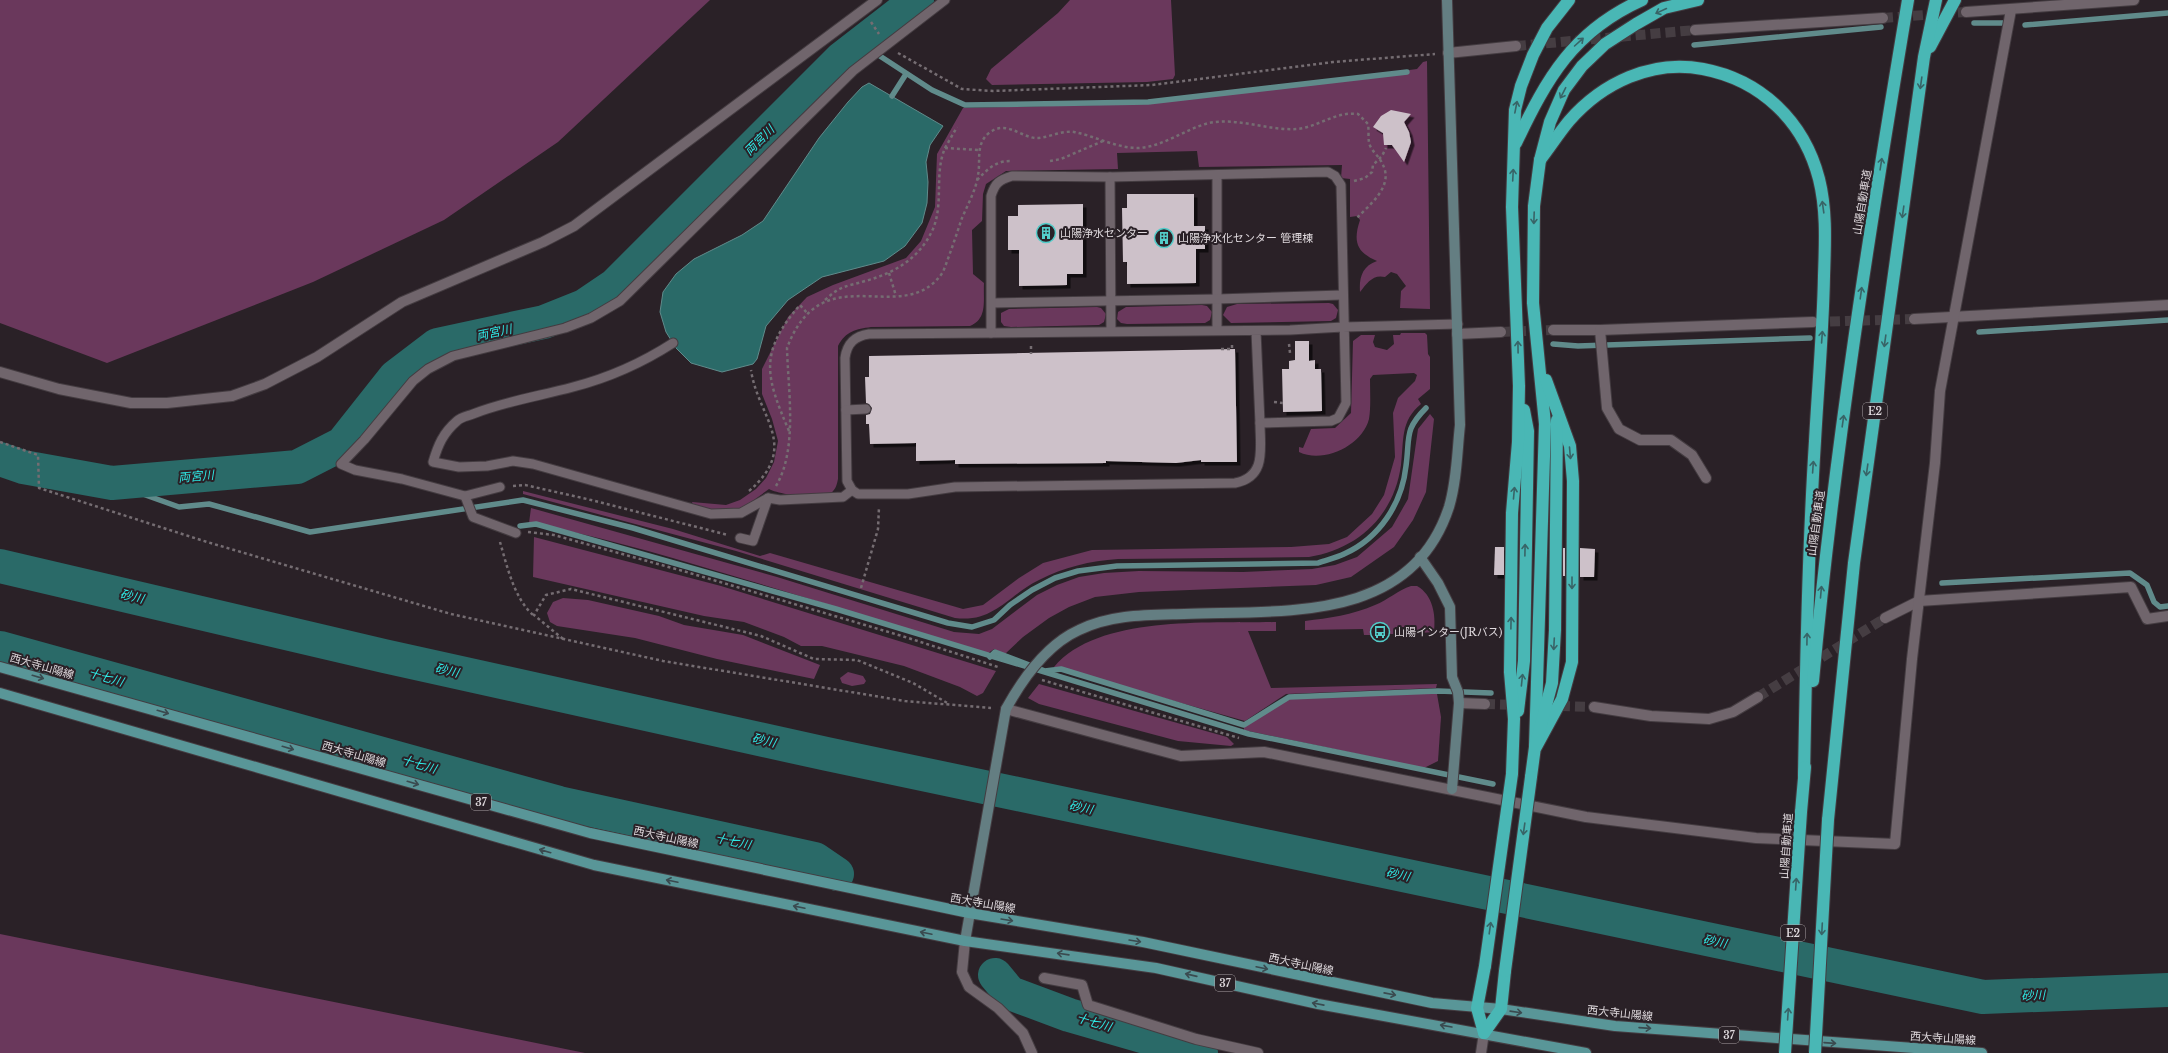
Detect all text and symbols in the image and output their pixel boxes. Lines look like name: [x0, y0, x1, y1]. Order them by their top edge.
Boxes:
one-way arrow: [1655, 7, 1667, 15]
one-way arrow: [1574, 38, 1584, 47]
one-way arrow: [1917, 76, 1925, 89]
one-way arrow: [1559, 87, 1566, 99]
one-way arrow: [1513, 100, 1521, 113]
water label: 両宮川: [741, 121, 778, 158]
one-way arrow: [1877, 158, 1885, 171]
street label: 山陽自動車道: [1850, 168, 1874, 236]
one-way arrow: [1510, 169, 1517, 182]
one-way arrow: [1819, 201, 1827, 214]
one-way arrow: [1899, 205, 1907, 218]
one-way arrow: [1530, 211, 1538, 224]
building icon: 山陽浄水センター: [1035, 222, 1057, 244]
place label: 山陽浄水センター: [1060, 226, 1148, 240]
building icon: 山陽浄水化センター 管理棟: [1153, 227, 1175, 249]
place label: 山陽浄水化センター 管理棟: [1178, 231, 1313, 245]
one-way arrow: [1857, 287, 1865, 300]
water label: 両宮川: [475, 321, 515, 343]
one-way arrow: [1818, 331, 1825, 344]
one-way arrow: [1881, 334, 1889, 347]
one-way arrow: [1514, 341, 1522, 354]
road number: E2: [1863, 403, 1887, 419]
one-way arrow: [1839, 415, 1847, 428]
one-way arrow: [1567, 446, 1574, 459]
one-way arrow: [1810, 461, 1817, 474]
one-way arrow: [1863, 463, 1871, 476]
water label: 両宮川: [177, 467, 217, 485]
one-way arrow: [1510, 487, 1517, 500]
street label: 山陽自動車道: [1804, 489, 1828, 557]
one-way arrow: [1521, 544, 1529, 557]
one-way arrow: [1568, 576, 1576, 589]
water label: 砂川: [119, 586, 147, 606]
one-way arrow: [1818, 586, 1825, 599]
one-way arrow: [1507, 617, 1514, 630]
bus stop icon: 山陽インター(JRバス): [1369, 621, 1391, 643]
place label: 山陽インター(JRバス): [1394, 625, 1503, 639]
one-way arrow: [1803, 633, 1811, 646]
one-way arrow: [1551, 637, 1558, 650]
street label: 西大寺山陽線: [8, 650, 76, 682]
water label: 砂川: [434, 660, 462, 680]
water label: 十七川: [87, 665, 127, 690]
one-way arrow: [31, 674, 44, 681]
one-way arrow: [1518, 674, 1525, 687]
one-way arrow: [156, 709, 169, 716]
water label: 砂川: [751, 730, 779, 750]
street label: 西大寺山陽線: [320, 738, 388, 770]
one-way arrow: [281, 744, 294, 752]
water label: 十七川: [400, 752, 440, 777]
one-way arrow: [406, 780, 419, 787]
road number: 37: [471, 794, 491, 810]
water label: 砂川: [1068, 797, 1096, 817]
street label: 山陽自動車道: [1777, 813, 1795, 879]
one-way arrow: [1520, 822, 1528, 835]
street label: 西大寺山陽線: [632, 823, 700, 851]
water label: 十七川: [714, 830, 754, 852]
one-way arrow: [539, 847, 552, 854]
water label: 砂川: [1385, 864, 1413, 884]
one-way arrow: [666, 876, 679, 884]
one-way arrow: [1793, 878, 1800, 891]
street label: 西大寺山陽線: [949, 890, 1017, 916]
one-way arrow: [793, 902, 806, 910]
one-way arrow: [1000, 916, 1013, 924]
one-way arrow: [1486, 922, 1494, 935]
one-way arrow: [1818, 922, 1825, 935]
road number: E2: [1781, 925, 1805, 941]
one-way arrow: [920, 929, 933, 937]
water label: 砂川: [1702, 931, 1730, 951]
one-way arrow: [1128, 937, 1141, 945]
street label: 西大寺山陽線: [1267, 950, 1335, 978]
one-way arrow: [1057, 951, 1070, 958]
one-way arrow: [1256, 964, 1269, 972]
one-way arrow: [1185, 971, 1198, 979]
road number: 37: [1215, 975, 1235, 991]
water label: 砂川: [2021, 987, 2047, 1003]
one-way arrow: [1383, 990, 1396, 998]
one-way arrow: [1312, 999, 1325, 1007]
street label: 西大寺山陽線: [1586, 1003, 1654, 1023]
one-way arrow: [1509, 1008, 1522, 1016]
one-way arrow: [1784, 1008, 1791, 1021]
water label: 十七川: [1075, 1010, 1115, 1035]
one-way arrow: [1440, 1022, 1453, 1030]
one-way arrow: [1638, 1025, 1651, 1032]
road number: 37: [1719, 1027, 1739, 1043]
street label: 西大寺山陽線: [1910, 1029, 1976, 1047]
one-way arrow: [1823, 1039, 1836, 1046]

